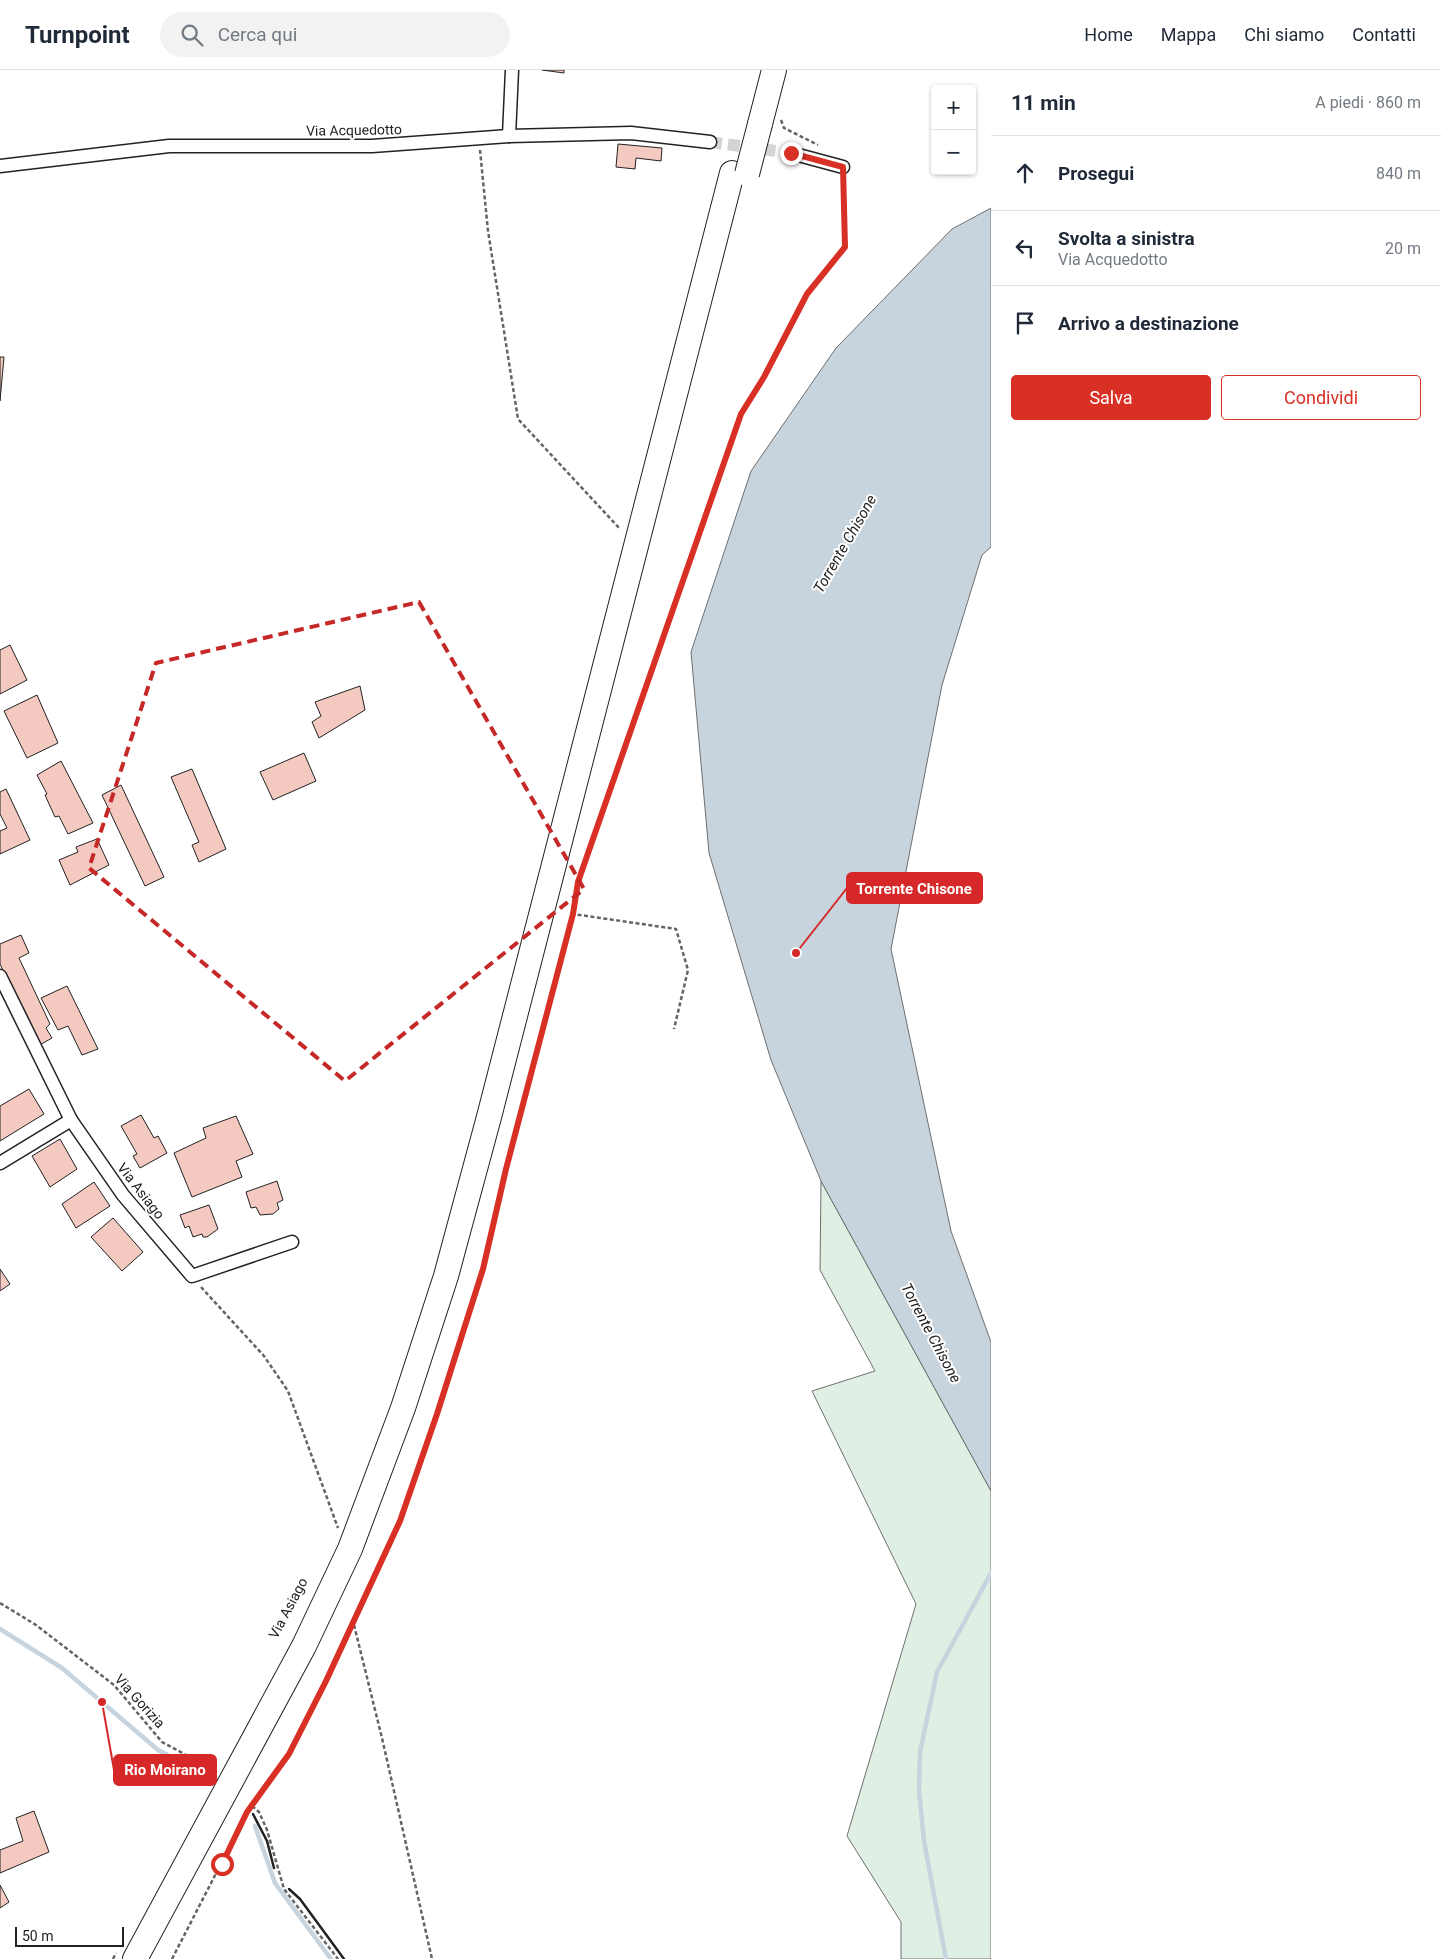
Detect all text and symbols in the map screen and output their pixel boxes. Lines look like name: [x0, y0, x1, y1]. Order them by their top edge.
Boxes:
search box: [160, 12, 510, 57]
text: Turnpoint: [25, 21, 130, 49]
icon: search: [178, 21, 206, 49]
text: Cerca qui: [218, 23, 297, 46]
text: Home: [1084, 24, 1133, 45]
text: Mappa: [1161, 24, 1216, 45]
text: Chi siamo: [1244, 24, 1324, 45]
text: Contatti: [1352, 24, 1416, 45]
map controls: [931, 85, 976, 175]
button: +: [931, 85, 976, 130]
text: 11 min: [1011, 91, 1076, 115]
text: A piedi · 860 m: [1315, 93, 1421, 112]
street label: Via Acquedotto: [306, 121, 402, 139]
button: −: [931, 130, 976, 175]
route end: [780, 142, 803, 165]
icon: ahead: [1011, 159, 1039, 187]
text: Prosegui: [1058, 162, 1134, 185]
text: 840 m: [1376, 164, 1421, 183]
text: Svolta a sinistra: [1058, 227, 1195, 250]
icon: left: [1011, 234, 1039, 262]
text: 20 m: [1385, 239, 1421, 258]
text: Via Acquedotto: [1058, 250, 1168, 269]
icon: arrive: [1011, 309, 1039, 337]
text: Arrivo a destinazione: [1058, 312, 1239, 335]
button: Salva: [1011, 375, 1211, 420]
button: Condividi: [1221, 375, 1421, 420]
water label: Torrente Chisone: [810, 491, 881, 596]
callout: Torrente Chisone: [847, 873, 982, 903]
text: Torrente Chisone: [856, 880, 972, 898]
street label: Via Asiago: [114, 1160, 168, 1222]
water label: Torrente Chisone: [897, 1280, 965, 1386]
street label: Via Asiago: [265, 1575, 311, 1641]
street label: Via Gorizia: [112, 1671, 168, 1731]
callout: Rio Moirano: [114, 1755, 216, 1785]
text: Rio Moirano: [124, 1761, 206, 1779]
route start: [211, 1853, 234, 1876]
scale bar: [15, 1924, 124, 1947]
text: 50 m: [22, 1928, 54, 1944]

